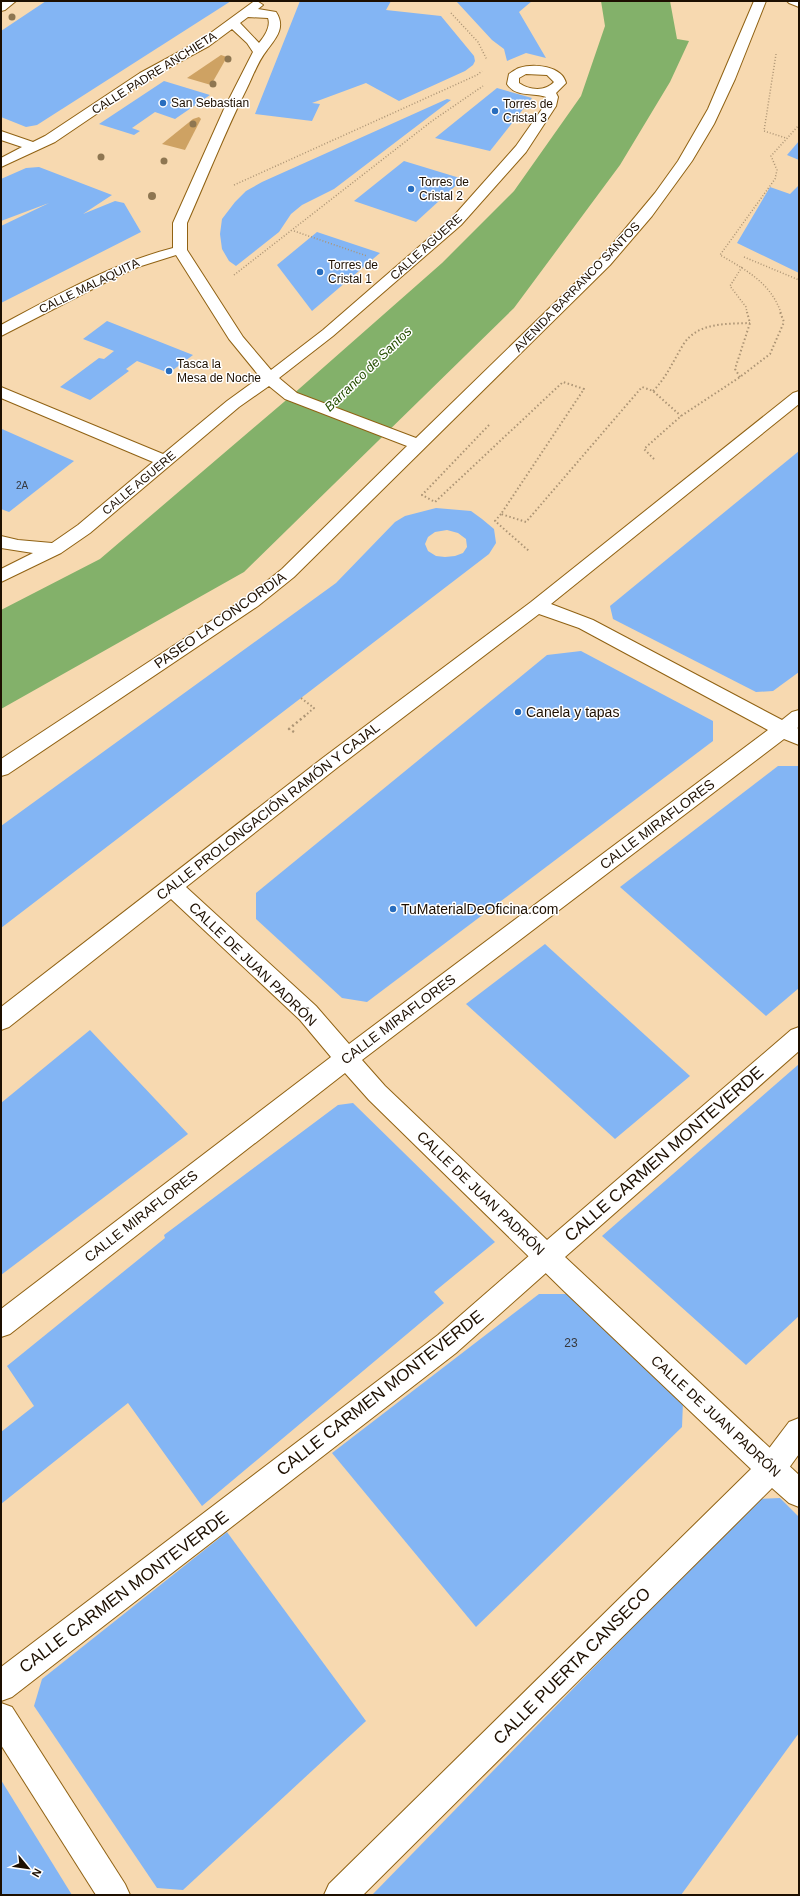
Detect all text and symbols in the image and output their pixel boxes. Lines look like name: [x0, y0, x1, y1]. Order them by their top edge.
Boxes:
street label: CALLE PADRE ANCHIETA: [89, 29, 219, 117]
place label: San Sebastian: [171, 96, 249, 110]
place label: Torres de Cristal 3: [503, 97, 553, 125]
marker: San Sebastian: [158, 98, 168, 108]
marker: Torres de Cristal 3: [490, 106, 500, 116]
place label: Torres de Cristal 2: [419, 175, 469, 203]
marker: Torres de Cristal 2: [406, 184, 416, 194]
street label: CALLE AGUERE: [387, 211, 465, 283]
street label: AVENIDA BARRANCO SANTOS: [511, 219, 643, 355]
street label: CALLE MALAQUITA: [37, 256, 141, 316]
place label: Torres de Cristal 1: [328, 258, 378, 286]
marker: Torres de Cristal 1: [315, 267, 325, 277]
water label: Barranco de Santos: [321, 323, 415, 414]
place label: Tasca la Mesa de Noche: [177, 357, 261, 385]
marker: Tasca la Mesa de Noche: [164, 366, 174, 376]
street label: CALLE AGUERE: [100, 448, 178, 518]
house number: 2A: [16, 480, 28, 491]
street label: PASEO LA CONCORDIA: [151, 568, 289, 672]
place label: Canela y tapas: [526, 704, 619, 720]
marker: Canela y tapas: [513, 707, 523, 717]
street label: CALLE PROLONGACIÓN RAMÓN Y CAJAL: [153, 719, 383, 903]
street label: CALLE MIRAFLORES: [597, 776, 717, 872]
street label: CALLE DE JUAN PADRÓN: [186, 899, 320, 1029]
place label: TuMaterialDeOficina.com: [401, 901, 558, 917]
marker: TuMaterialDeOficina.com: [388, 904, 398, 914]
street label: CALLE MIRAFLORES: [338, 971, 458, 1067]
street label: CALLE CARMEN MONTEVERDE: [561, 1063, 767, 1245]
street label: CALLE DE JUAN PADRÓN: [414, 1128, 548, 1258]
street label: CALLE MIRAFLORES: [81, 1167, 201, 1265]
street label: CALLE CARMEN MONTEVERDE: [273, 1306, 487, 1480]
house number: 23: [564, 1336, 578, 1350]
street label: CALLE DE JUAN PADRÓN: [648, 1352, 784, 1480]
street label: CALLE CARMEN MONTEVERDE: [16, 1507, 232, 1677]
street label: CALLE PUERTA CANSECO: [490, 1584, 654, 1748]
north arrow: [8, 1848, 48, 1888]
text: N: [30, 1866, 44, 1879]

